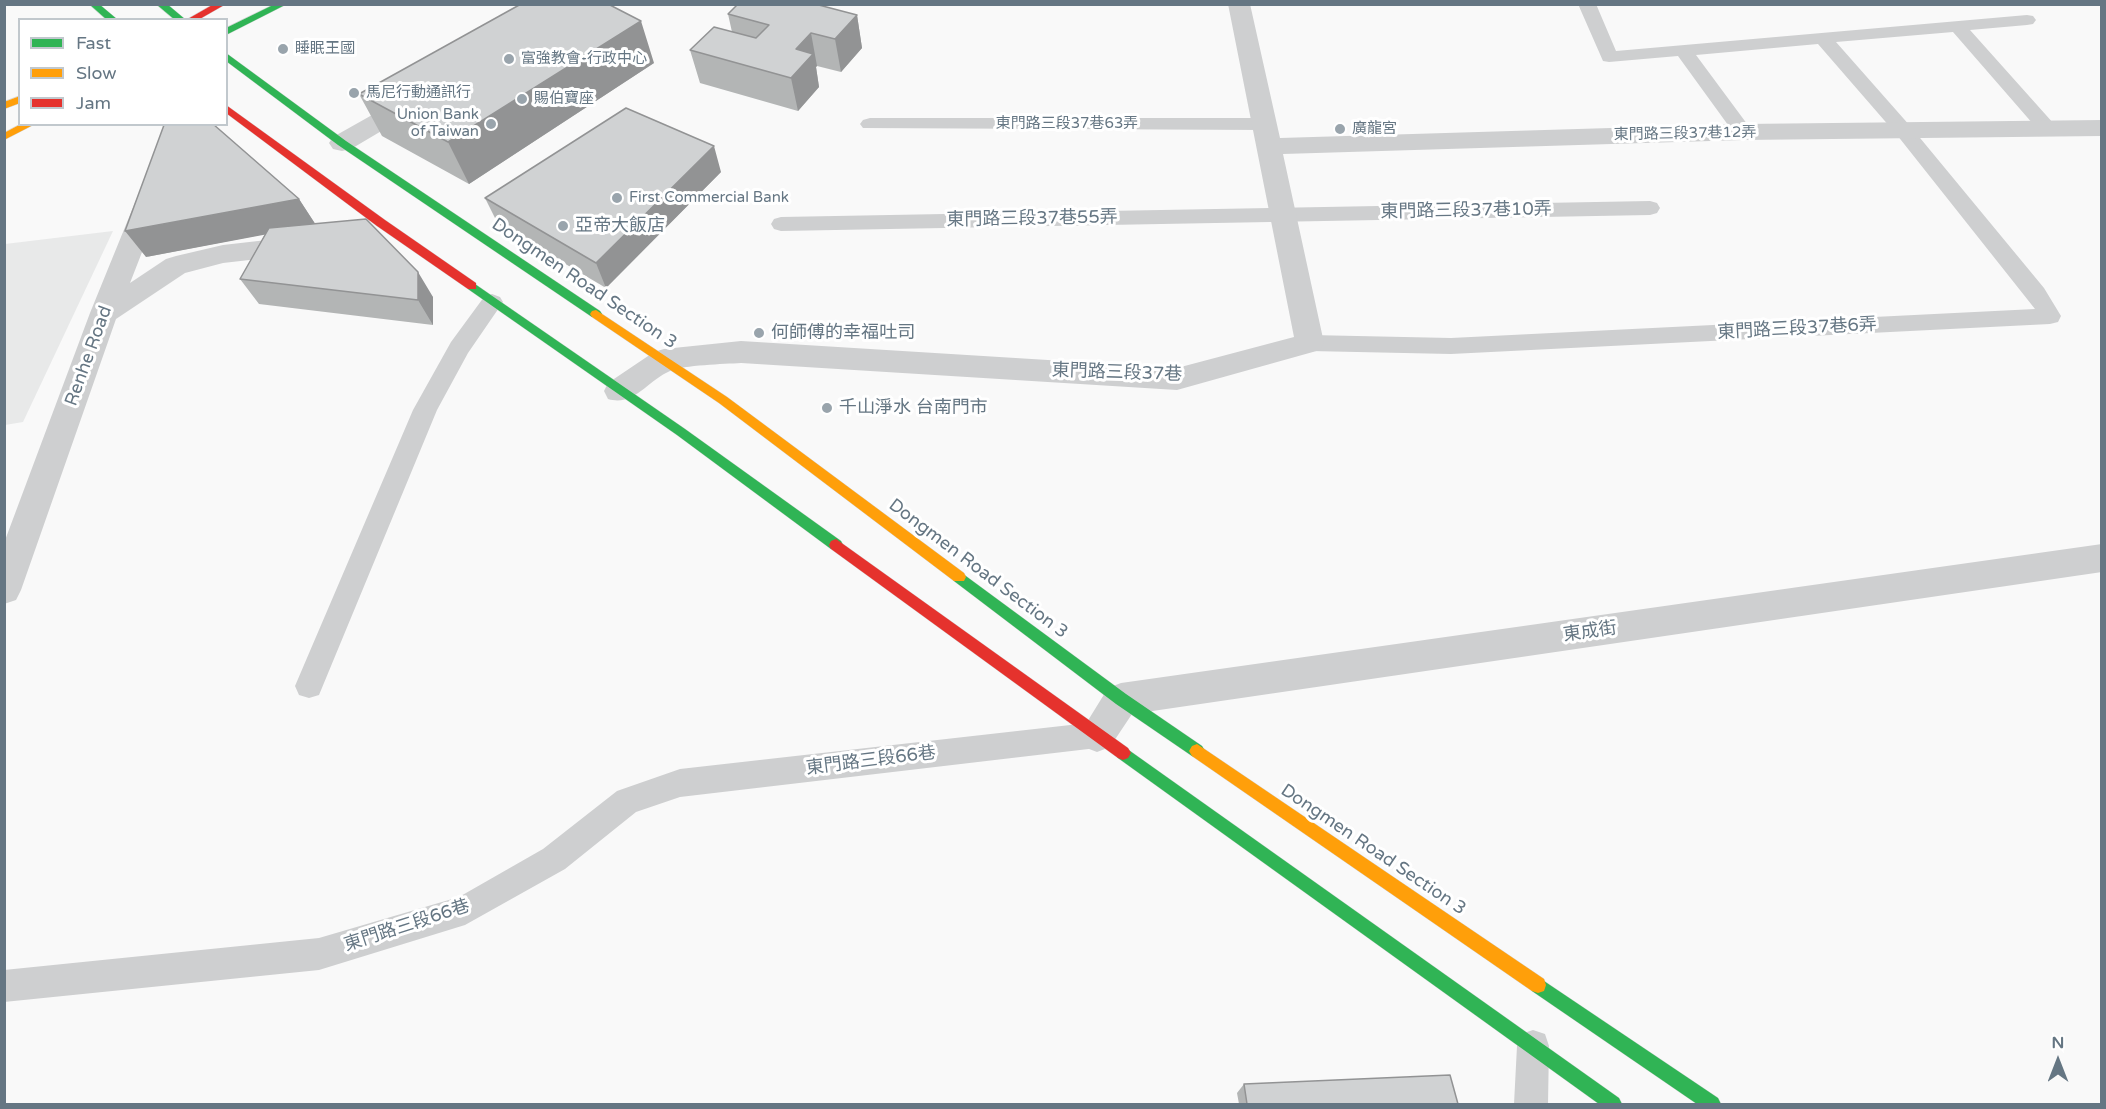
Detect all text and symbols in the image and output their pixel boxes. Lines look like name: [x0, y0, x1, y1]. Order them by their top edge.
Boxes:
legend: [18, 18, 228, 126]
text: Fast: [76, 32, 111, 54]
place label: 睡眠王國: [295, 40, 355, 58]
marker: 睡眠王國: [276, 42, 290, 56]
place label: 富強教會-行政中心: [521, 50, 647, 68]
marker: 富強教會-行政中心: [502, 52, 516, 66]
text: Slow: [76, 62, 117, 84]
place label: 馬尼行動通訊行: [366, 84, 471, 102]
marker: 馬尼行動通訊行: [347, 86, 361, 100]
place label: 賜伯寶座: [534, 90, 594, 108]
text: Jam: [76, 92, 111, 114]
marker: 賜伯寶座: [515, 92, 529, 106]
place label: Union Bank of Taiwan: [397, 106, 479, 141]
street label: 東門路三段37巷63弄: [996, 115, 1138, 133]
marker: Union Bank of Taiwan: [484, 117, 498, 131]
place label: 廣龍宮: [1352, 120, 1397, 138]
marker: 廣龍宮: [1333, 122, 1347, 136]
street label: 東門路三段37巷12弄: [1614, 124, 1756, 144]
place label: First Commercial Bank: [629, 189, 789, 207]
marker: First Commercial Bank: [610, 191, 624, 205]
street label: 東門路三段37巷10弄: [1380, 199, 1552, 223]
street label: 東門路三段37巷55弄: [946, 207, 1118, 231]
street label: Dongmen Road Section 3: [487, 214, 681, 354]
place label: 亞帝大飯店: [575, 215, 665, 237]
marker: 亞帝大飯店: [556, 219, 570, 233]
street label: Renhe Road: [61, 303, 117, 409]
street label: 東門路三段37巷6弄: [1717, 314, 1877, 344]
place label: 何師傅的幸福吐司: [771, 322, 915, 344]
marker: 何師傅的幸福吐司: [752, 326, 766, 340]
street label: 東門路三段37巷: [1051, 360, 1183, 386]
place label: 千山淨水 台南門市: [839, 397, 988, 419]
marker: 千山淨水 台南門市: [820, 401, 834, 415]
street label: Dongmen Road Section 3: [884, 495, 1072, 643]
street label: 東成街: [1562, 618, 1618, 646]
street label: 東門路三段66巷: [805, 742, 937, 780]
street label: Dongmen Road Section 3: [1276, 780, 1470, 920]
street label: 東門路三段66巷: [342, 896, 472, 956]
north arrow: [2028, 1031, 2088, 1091]
text: N: [2052, 1033, 2064, 1053]

